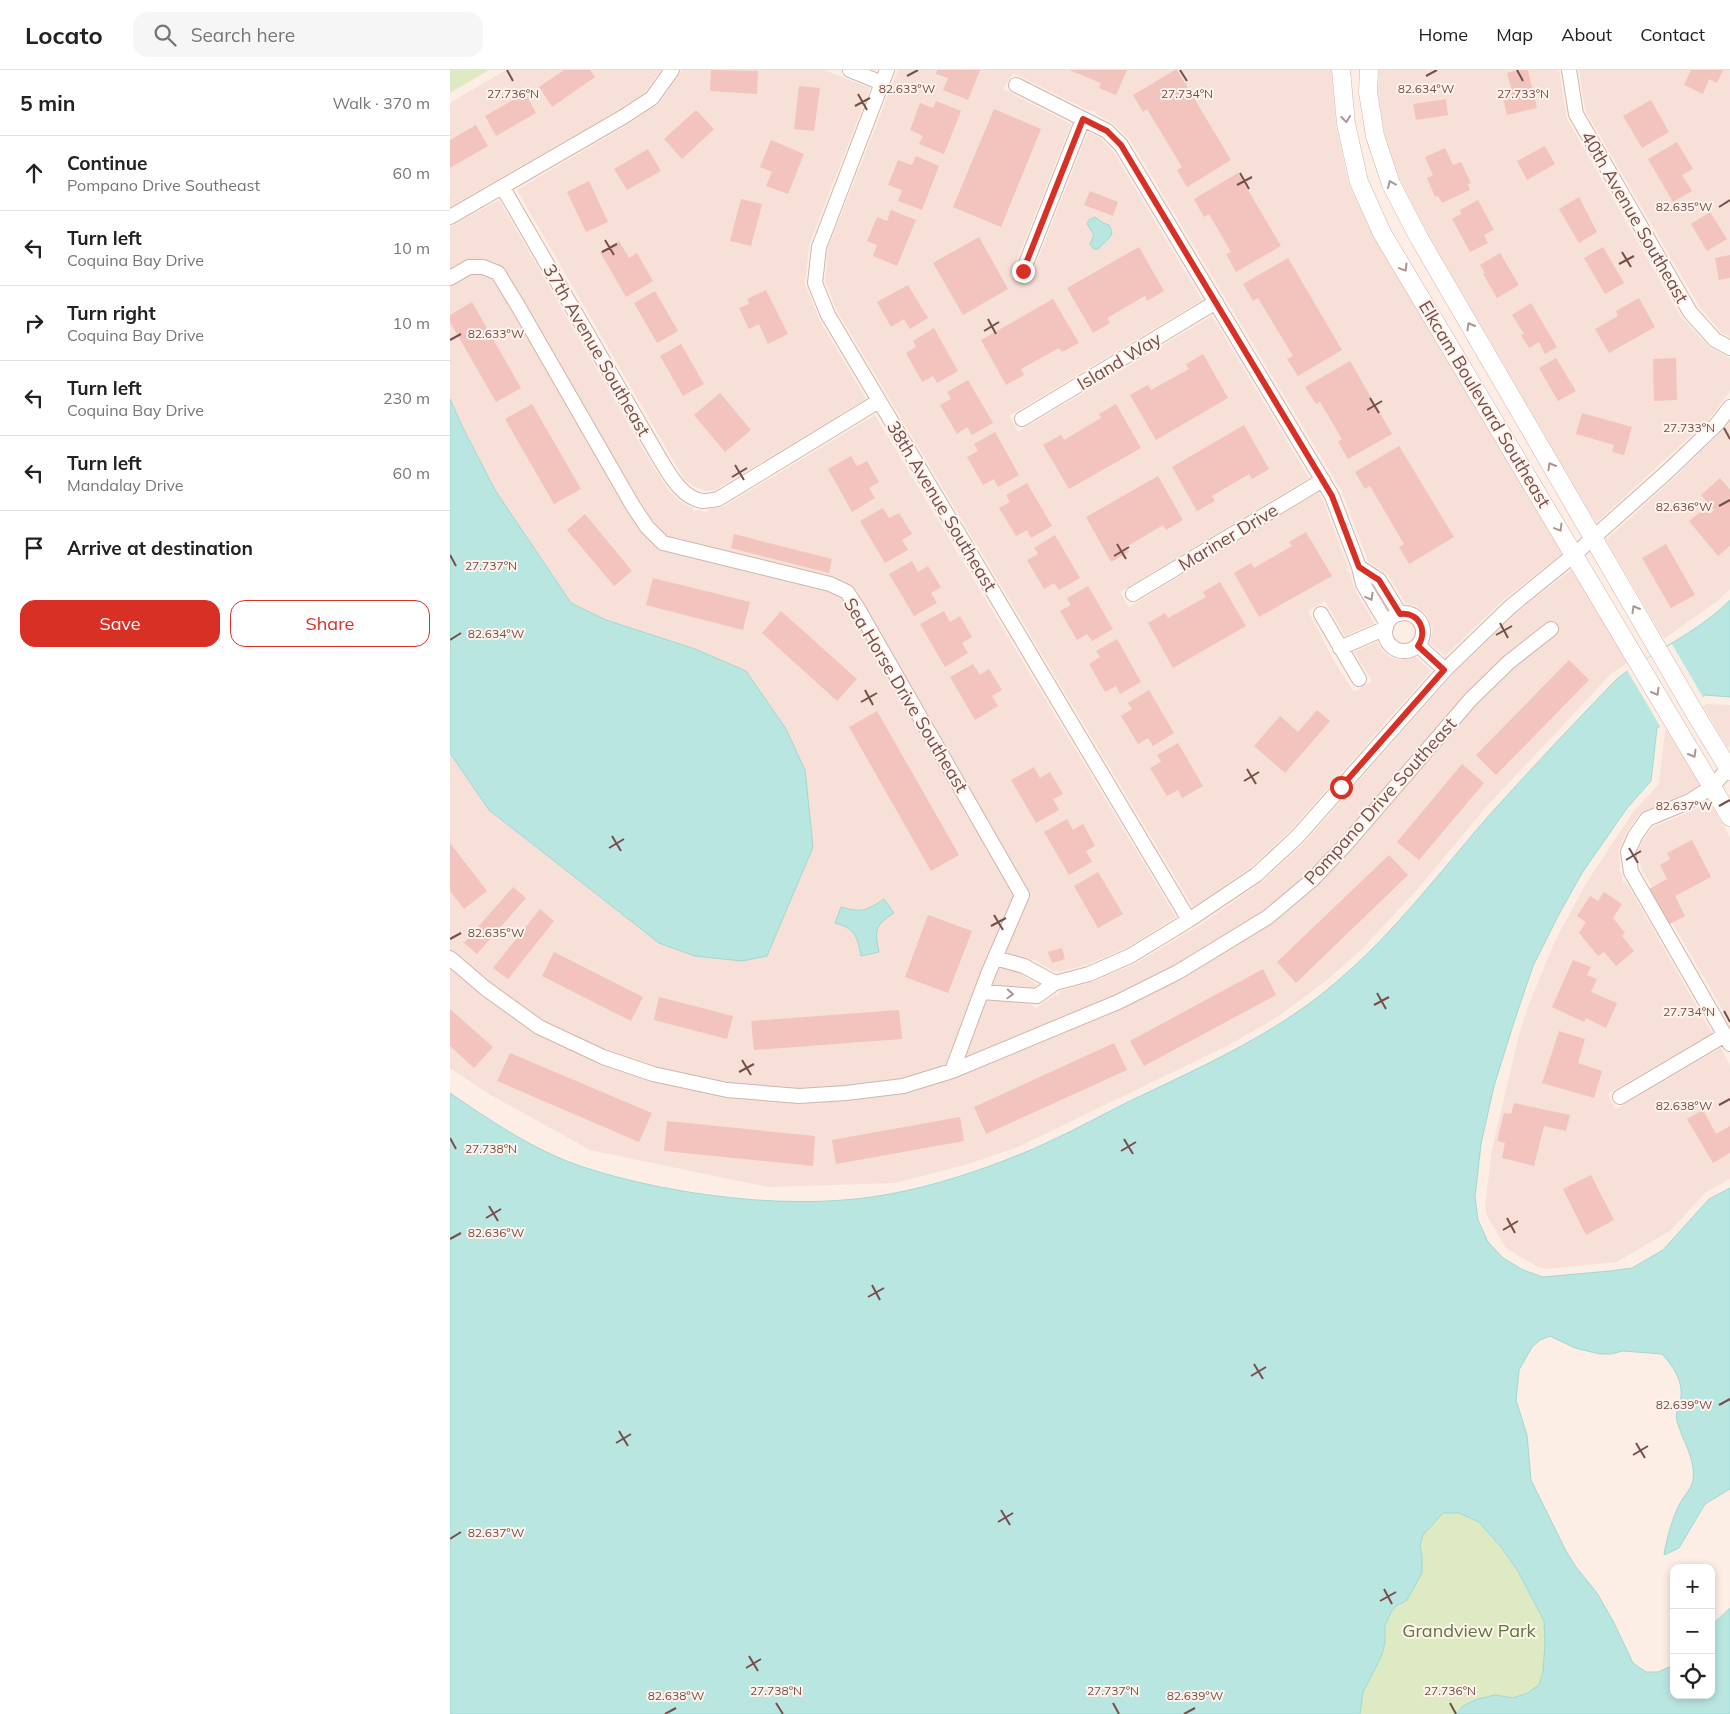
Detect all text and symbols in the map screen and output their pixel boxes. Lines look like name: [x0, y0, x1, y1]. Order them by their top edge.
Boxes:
search box: [133, 12, 483, 57]
text: Locato: [25, 20, 103, 50]
icon: search: [151, 21, 179, 49]
text: Search here: [191, 23, 295, 47]
text: Home: [1418, 23, 1468, 46]
text: Map: [1496, 23, 1533, 46]
text: About: [1561, 23, 1612, 46]
text: Contact: [1640, 23, 1705, 46]
text: 82.633°W: [879, 81, 935, 96]
text: 82.634°W: [1398, 81, 1454, 96]
text: 27.736°N: [487, 86, 539, 101]
text: 27.734°N: [1161, 86, 1213, 101]
text: 27.733°N: [1497, 86, 1549, 101]
text: 5 min: [20, 90, 75, 116]
text: Walk · 370 m: [332, 93, 430, 113]
one-way arrow: [1340, 115, 1351, 123]
street label: 40th Avenue Southeast: [1576, 127, 1694, 307]
text: Continue: [67, 151, 147, 175]
icon: ahead: [20, 159, 48, 187]
text: 60 m: [393, 163, 430, 183]
text: Pompano Drive Southeast: [67, 175, 260, 195]
one-way arrow: [1387, 180, 1397, 189]
text: 82.635°W: [1656, 199, 1712, 214]
text: Turn left: [67, 226, 142, 250]
icon: left: [20, 234, 48, 262]
text: 10 m: [393, 238, 430, 258]
text: Coquina Bay Drive: [67, 250, 204, 270]
street label: 37th Avenue Southeast: [538, 260, 656, 440]
route end: [1012, 260, 1035, 283]
one-way arrow: [1398, 263, 1408, 272]
street label: Elkcam Boulevard Southeast: [1414, 296, 1556, 512]
text: Turn right: [67, 301, 156, 325]
icon: right: [20, 309, 48, 337]
text: 10 m: [393, 313, 430, 333]
one-way arrow: [1466, 322, 1476, 331]
text: Coquina Bay Drive: [67, 325, 204, 345]
text: 82.633°W: [468, 326, 524, 341]
street label: Island Way: [1073, 327, 1166, 395]
text: Turn left: [67, 376, 142, 400]
icon: left: [20, 384, 48, 412]
text: 230 m: [383, 388, 430, 408]
text: Coquina Bay Drive: [67, 400, 204, 420]
street label: 38th Avenue Southeast: [882, 417, 1002, 595]
text: 27.733°N: [1663, 420, 1715, 435]
text: Turn left: [67, 451, 142, 475]
icon: left: [20, 459, 48, 487]
text: 60 m: [393, 463, 430, 483]
one-way arrow: [1548, 463, 1558, 472]
text: Mandalay Drive: [67, 475, 184, 495]
street label: Mariner Drive: [1174, 498, 1282, 576]
text: 82.636°W: [1656, 499, 1712, 514]
one-way arrow: [1553, 522, 1563, 531]
icon: arrive: [20, 534, 48, 562]
text: Arrive at destination: [67, 536, 253, 560]
text: 27.737°N: [465, 558, 517, 573]
one-way arrow: [1364, 592, 1374, 601]
street label: Sea Horse Drive Southeast: [839, 593, 973, 797]
button: Save: [20, 600, 220, 647]
button: Share: [230, 600, 430, 647]
one-way arrow: [1631, 605, 1641, 614]
text: 82.634°W: [468, 626, 524, 641]
one-way arrow: [1650, 686, 1660, 695]
street label: Pompano Drive Southeast: [1299, 713, 1461, 889]
one-way arrow: [1687, 748, 1697, 757]
route start: [1330, 776, 1353, 799]
text: 82.637°W: [1656, 798, 1712, 813]
text: 82.635°W: [468, 925, 524, 940]
one-way arrow: [1006, 989, 1014, 1000]
text: 27.734°N: [1663, 1004, 1715, 1019]
text: 82.638°W: [1656, 1098, 1712, 1113]
text: 27.738°N: [465, 1141, 517, 1156]
text: 82.636°W: [468, 1225, 524, 1240]
text: 82.639°W: [1656, 1397, 1712, 1412]
text: 82.637°W: [468, 1525, 524, 1540]
map controls: [1670, 1564, 1715, 1699]
button: +: [1670, 1564, 1715, 1609]
button: −: [1670, 1609, 1715, 1654]
park label: Grandview Park: [1402, 1619, 1536, 1642]
button: locate: [1670, 1654, 1715, 1699]
text: 27.738°N: [750, 1683, 802, 1698]
text: 27.737°N: [1087, 1683, 1139, 1698]
text: 27.736°N: [1424, 1683, 1476, 1698]
text: 82.638°W: [648, 1688, 704, 1703]
text: 82.639°W: [1167, 1688, 1223, 1703]

